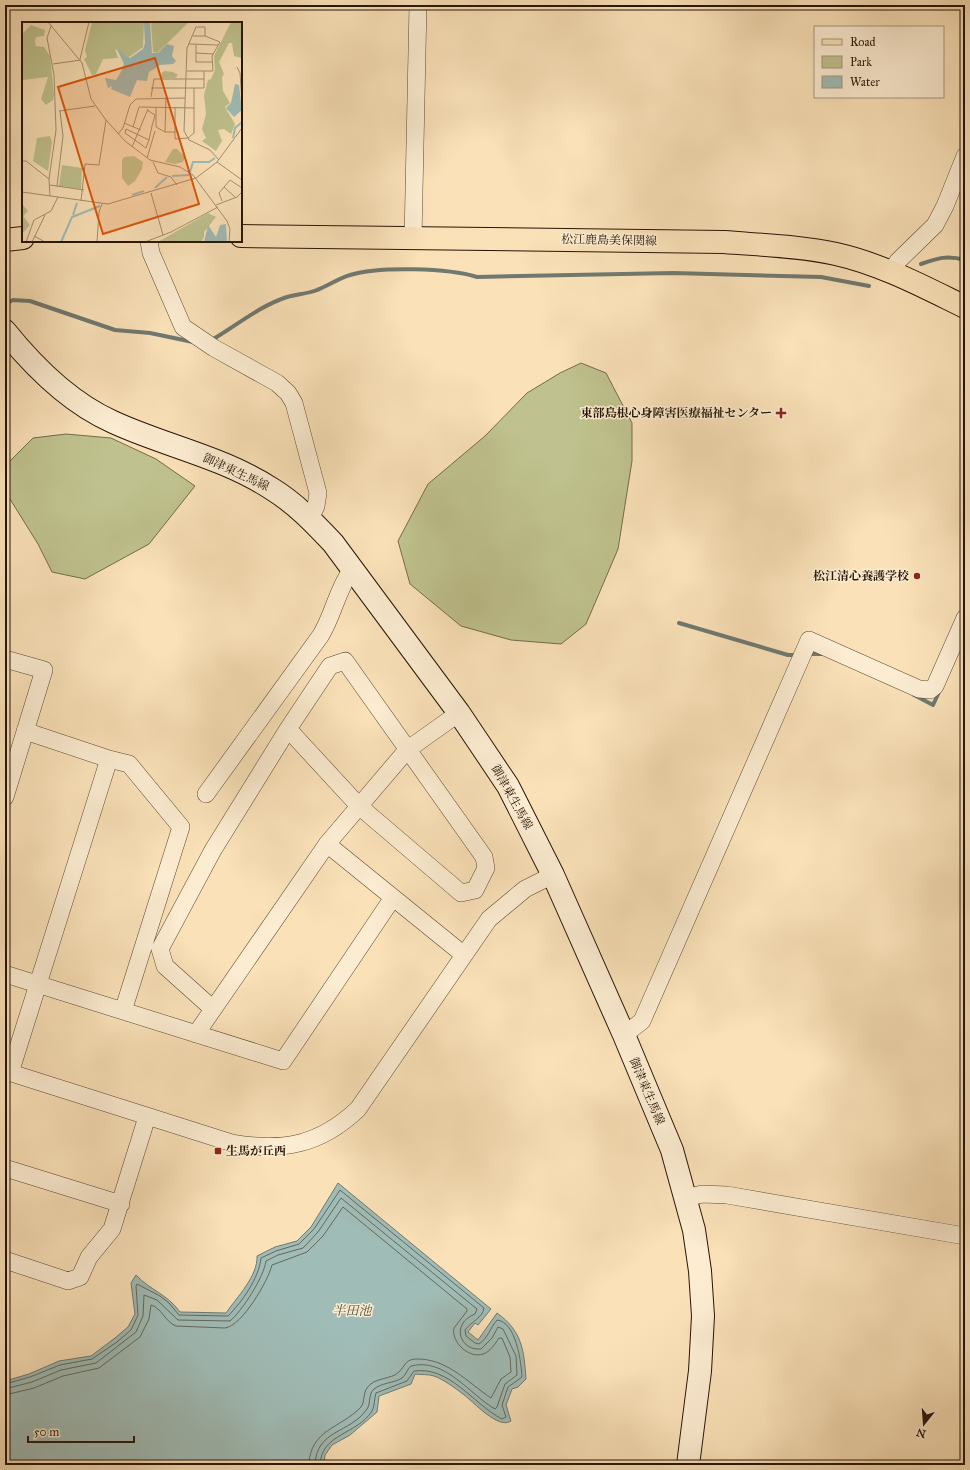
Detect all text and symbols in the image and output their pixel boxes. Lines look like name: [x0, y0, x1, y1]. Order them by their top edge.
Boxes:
inset map: [22, 22, 242, 242]
legend: [814, 26, 944, 98]
text: Road: [850, 35, 876, 49]
text: Park: [850, 55, 872, 69]
text: Water: [850, 75, 880, 89]
street label: 松江鹿島美保関線: [561, 232, 657, 248]
place label: 東部島根心身障害医療福祉センター: [580, 406, 772, 420]
marker: 東部島根心身障害医療福祉センター: [775, 407, 787, 419]
street label: 御津東生馬線: [200, 450, 272, 494]
place label: 松江清心養護学校: [813, 569, 909, 583]
marker: 松江清心養護学校: [912, 571, 922, 581]
street label: 御津東生馬線: [488, 762, 536, 832]
street label: 御津東生馬線: [626, 1055, 668, 1127]
place label: 生馬が丘西: [226, 1144, 286, 1158]
marker: 生馬が丘西: [213, 1146, 223, 1156]
water label: 半田池: [332, 1303, 373, 1319]
north arrow: [904, 1404, 944, 1444]
scale bar: [28, 1418, 134, 1444]
text: 50 m: [34, 1425, 59, 1439]
text: N: [914, 1425, 928, 1441]

